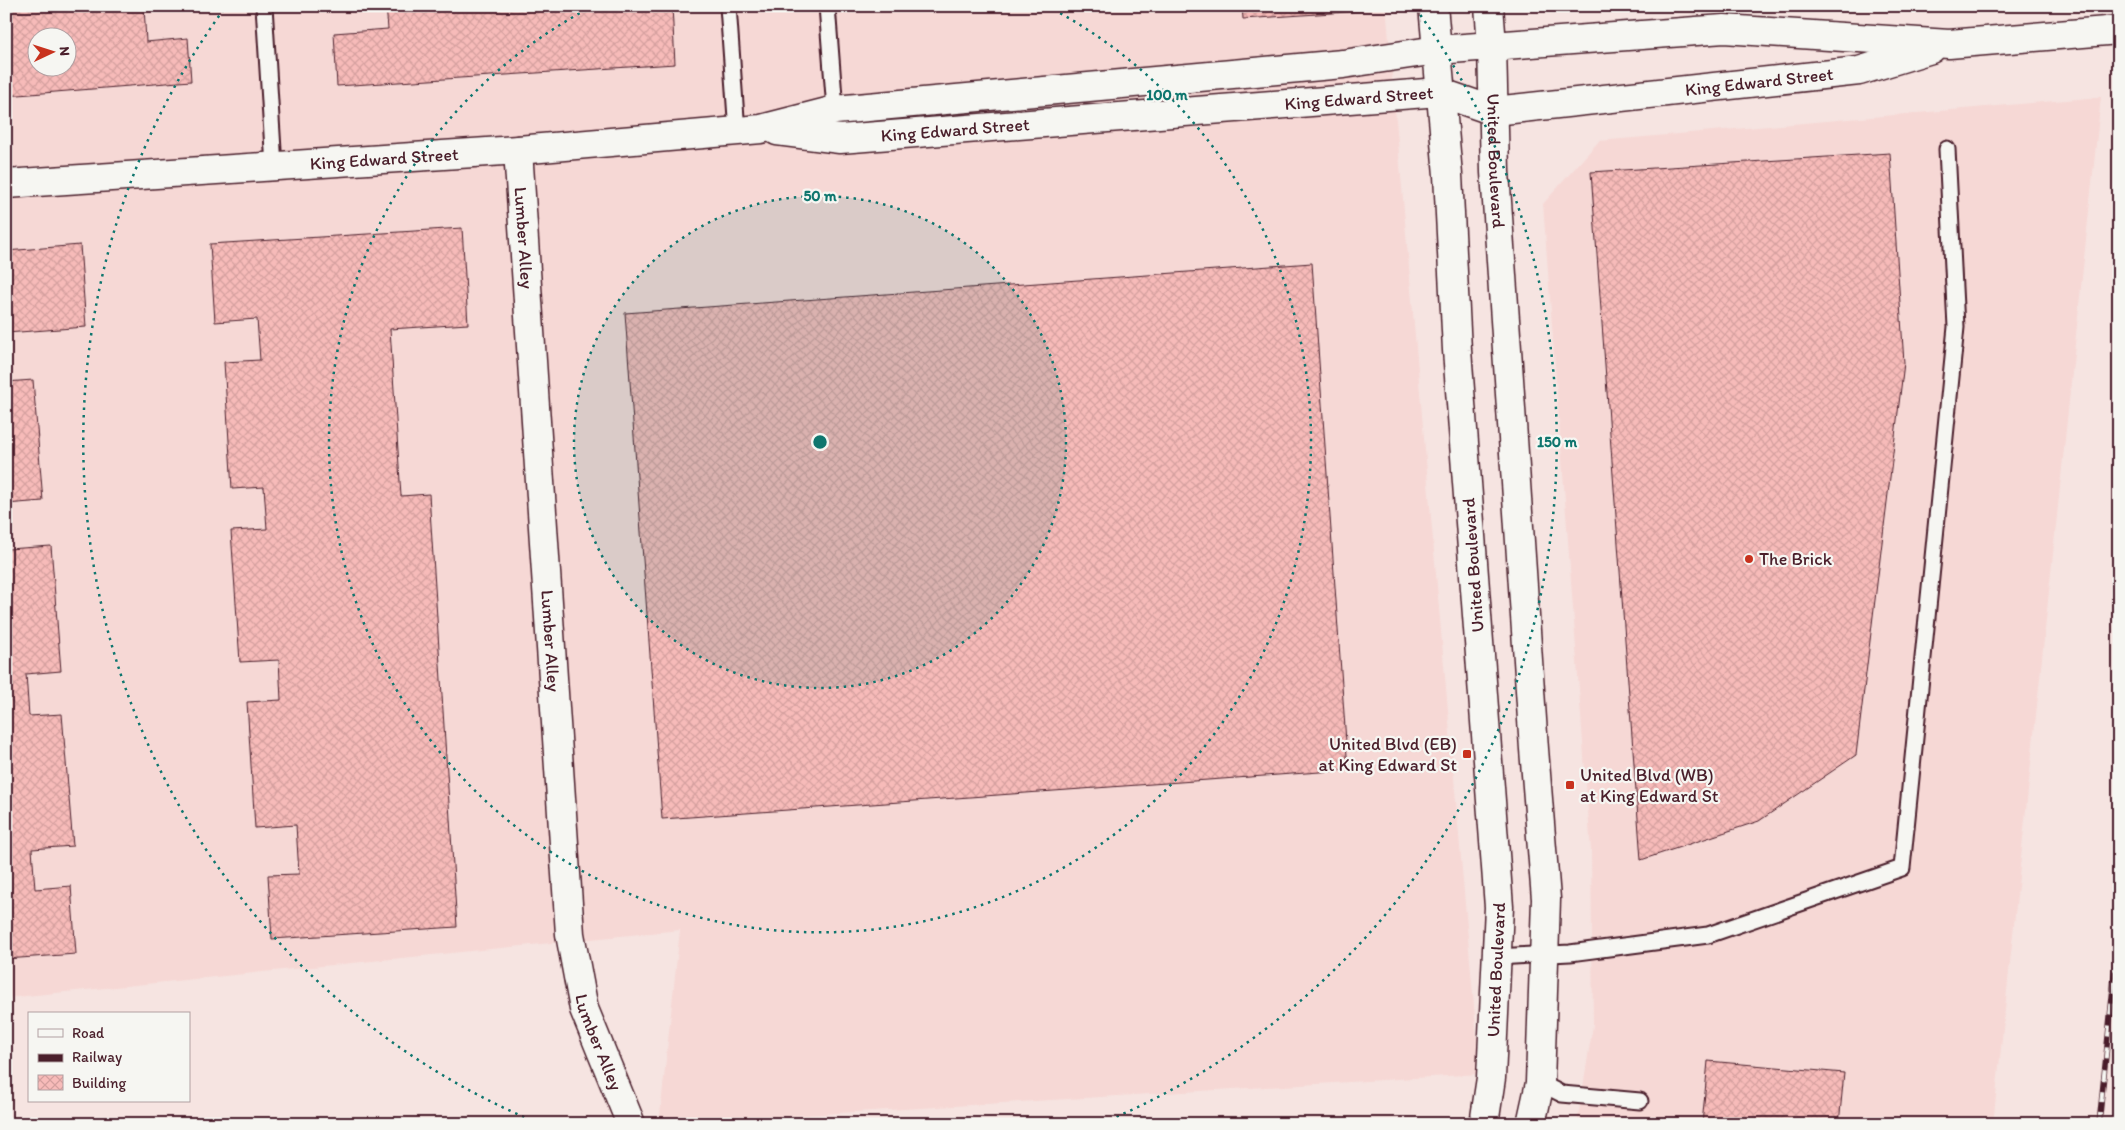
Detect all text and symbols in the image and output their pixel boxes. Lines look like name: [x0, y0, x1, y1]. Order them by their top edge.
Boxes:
north arrow: [28, 28, 78, 78]
text: N: [56, 46, 73, 56]
street label: King Edward Street: [1684, 63, 1835, 101]
street label: King Edward Street: [1284, 81, 1434, 115]
text: 100 m: [1146, 86, 1188, 104]
street label: United Boulevard: [1482, 93, 1510, 229]
street label: King Edward Street: [880, 113, 1031, 147]
street label: King Edward Street: [309, 143, 460, 175]
street label: Lumber Alley: [509, 186, 538, 290]
text: 50 m: [803, 187, 837, 205]
centre of rings: [811, 433, 829, 451]
text: 150 m: [1537, 433, 1577, 451]
street label: United Boulevard: [1457, 497, 1489, 633]
place label: The Brick: [1759, 548, 1833, 570]
marker: The Brick: [1743, 553, 1755, 565]
street label: Lumber Alley: [536, 589, 565, 693]
place label: United Blvd (EB) at King Edward St: [1318, 733, 1457, 776]
marker: United Blvd (EB) at King Edward St: [1461, 748, 1473, 760]
place label: United Blvd (WB) at King Edward St: [1580, 764, 1719, 807]
marker: United Blvd (WB) at King Edward St: [1564, 779, 1576, 791]
street label: United Boulevard: [1482, 902, 1510, 1038]
street label: Lumber Alley: [570, 992, 627, 1094]
legend: [28, 1012, 190, 1102]
text: Road: [72, 1024, 105, 1042]
text: Railway: [72, 1048, 122, 1066]
text: Building: [72, 1074, 126, 1092]

